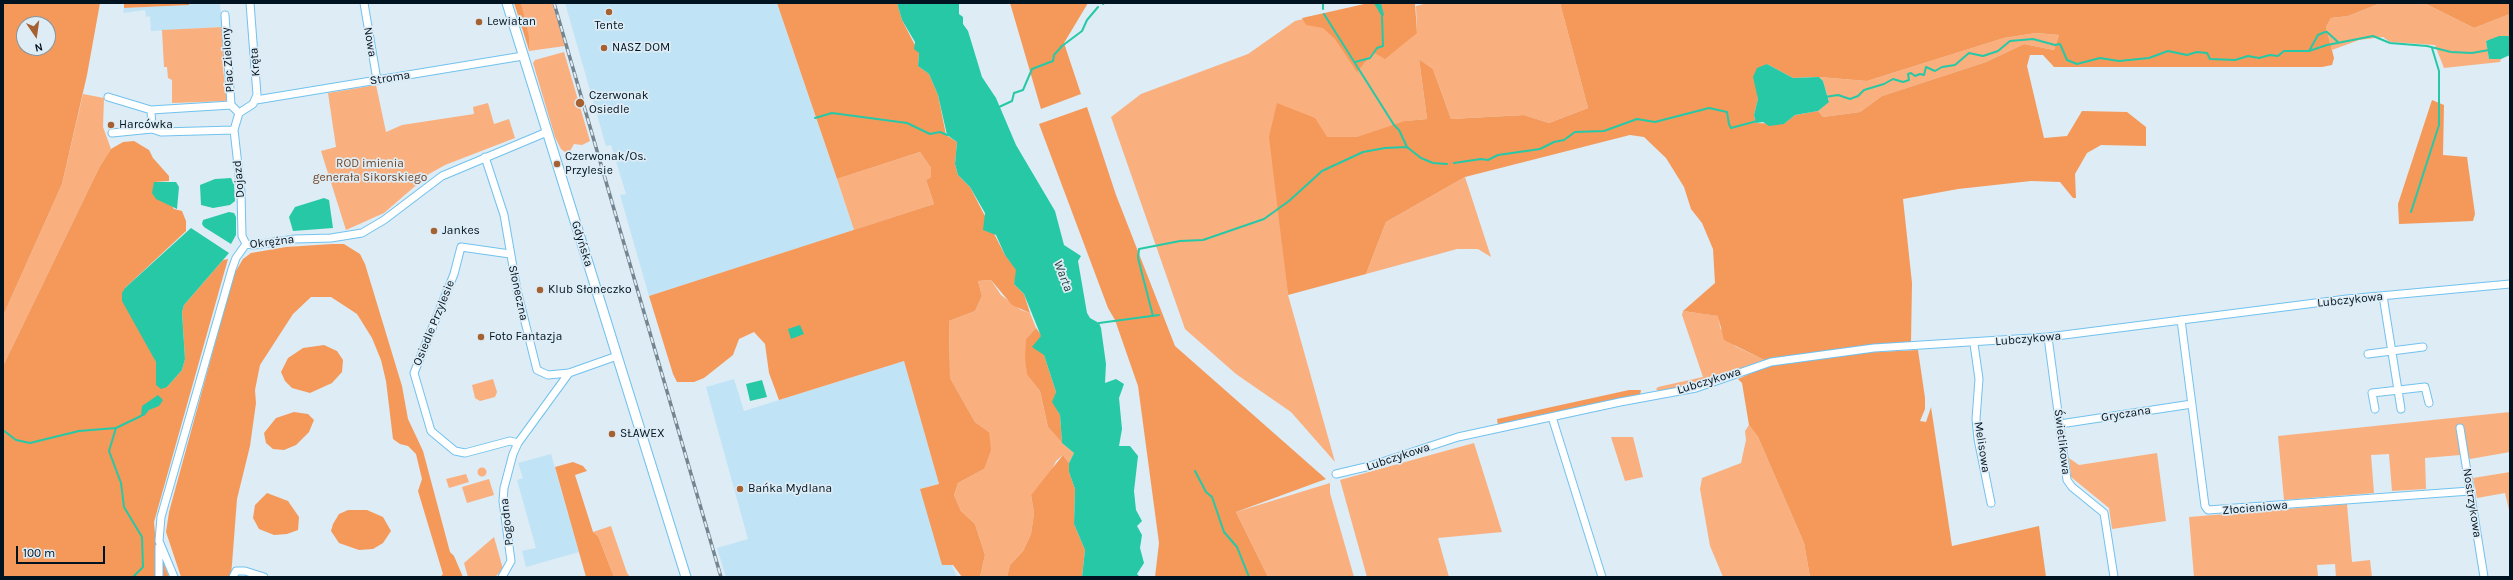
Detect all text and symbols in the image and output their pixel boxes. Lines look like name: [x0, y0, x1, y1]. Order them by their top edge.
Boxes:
marker: Tente: [604, 7, 614, 17]
place label: Lewiatan: [487, 15, 536, 29]
north arrow: [16, 16, 56, 56]
marker: Lewiatan: [474, 17, 484, 27]
place label: Tente: [594, 19, 624, 33]
street label: Nowa: [360, 26, 380, 58]
street label: Plac Zielony: [219, 27, 237, 93]
text: N: [33, 40, 44, 54]
place label: NASZ DOM: [612, 41, 670, 55]
marker: NASZ DOM: [599, 43, 609, 53]
street label: Kręta: [247, 47, 263, 77]
street label: Stroma: [369, 68, 411, 88]
place label: Czerwonak Osiedle: [589, 89, 648, 117]
marker: Czerwonak Osiedle: [574, 97, 586, 109]
place label: Harcówka: [119, 118, 173, 132]
marker: Harcówka: [106, 120, 116, 130]
place label: Czerwonak/Os. Przylesie: [565, 150, 646, 178]
park label: ROD imienia generała Sikorskiego: [313, 157, 427, 185]
marker: Czerwonak/Os. Przylesie: [552, 159, 562, 169]
street label: Dojazd: [230, 160, 248, 198]
street label: Gdyńska: [568, 219, 596, 269]
place label: Jankes: [442, 224, 480, 238]
marker: Jankes: [429, 226, 439, 236]
street label: Okrężna: [249, 232, 295, 252]
water label: Warta: [1050, 258, 1076, 294]
street label: Słoneczna: [505, 264, 531, 322]
street label: Osiedle Przylesie: [410, 278, 458, 368]
place label: Klub Słoneczko: [548, 283, 632, 297]
marker: Klub Słoneczko: [535, 285, 545, 295]
street label: Lubczykowa: [2316, 289, 2384, 311]
street label: Lubczykowa: [1994, 329, 2062, 349]
place label: Foto Fantazja: [489, 330, 562, 344]
marker: Foto Fantazja: [476, 332, 486, 342]
street label: Lubczykowa: [1675, 364, 1743, 398]
street label: Gryczana: [2100, 403, 2152, 425]
street label: Świetlikowa: [2051, 408, 2073, 476]
street label: Melisowa: [1971, 420, 1993, 474]
place label: SŁAWEX: [620, 427, 665, 441]
marker: SŁAWEX: [607, 429, 617, 439]
street label: Lubczykowa: [1364, 440, 1432, 474]
street label: Nostrzykowa: [2459, 467, 2485, 539]
place label: Bańka Mydlana: [748, 482, 832, 496]
marker: Bańka Mydlana: [735, 484, 745, 494]
street label: Pogodna: [497, 498, 517, 546]
street label: Złocieniowa: [2222, 498, 2288, 518]
scale bar: [18, 538, 107, 564]
text: 100 m: [23, 546, 55, 560]

